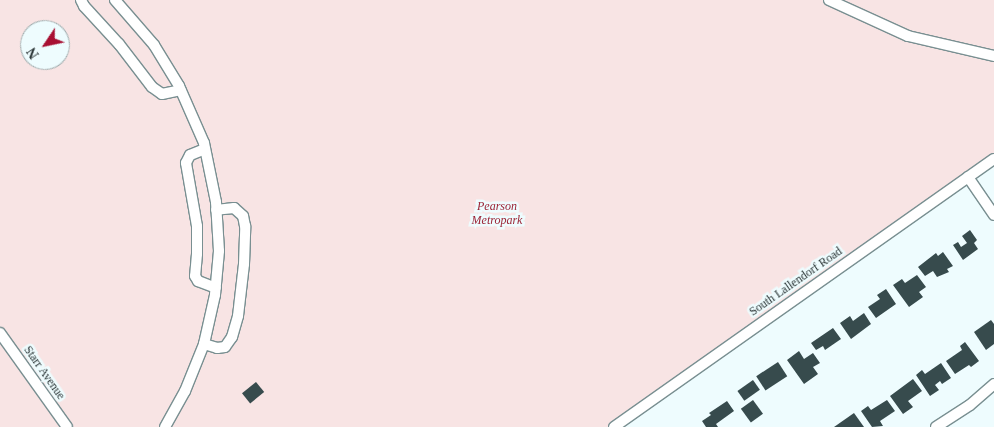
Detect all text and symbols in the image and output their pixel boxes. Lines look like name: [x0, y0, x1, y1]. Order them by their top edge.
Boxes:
north arrow: [20, 20, 70, 70]
text: N: [24, 45, 42, 61]
park label: Pearson Metropark: [472, 200, 522, 228]
street label: South Lallendorf Road: [747, 245, 845, 319]
street label: Starr Avenue: [20, 343, 68, 403]

